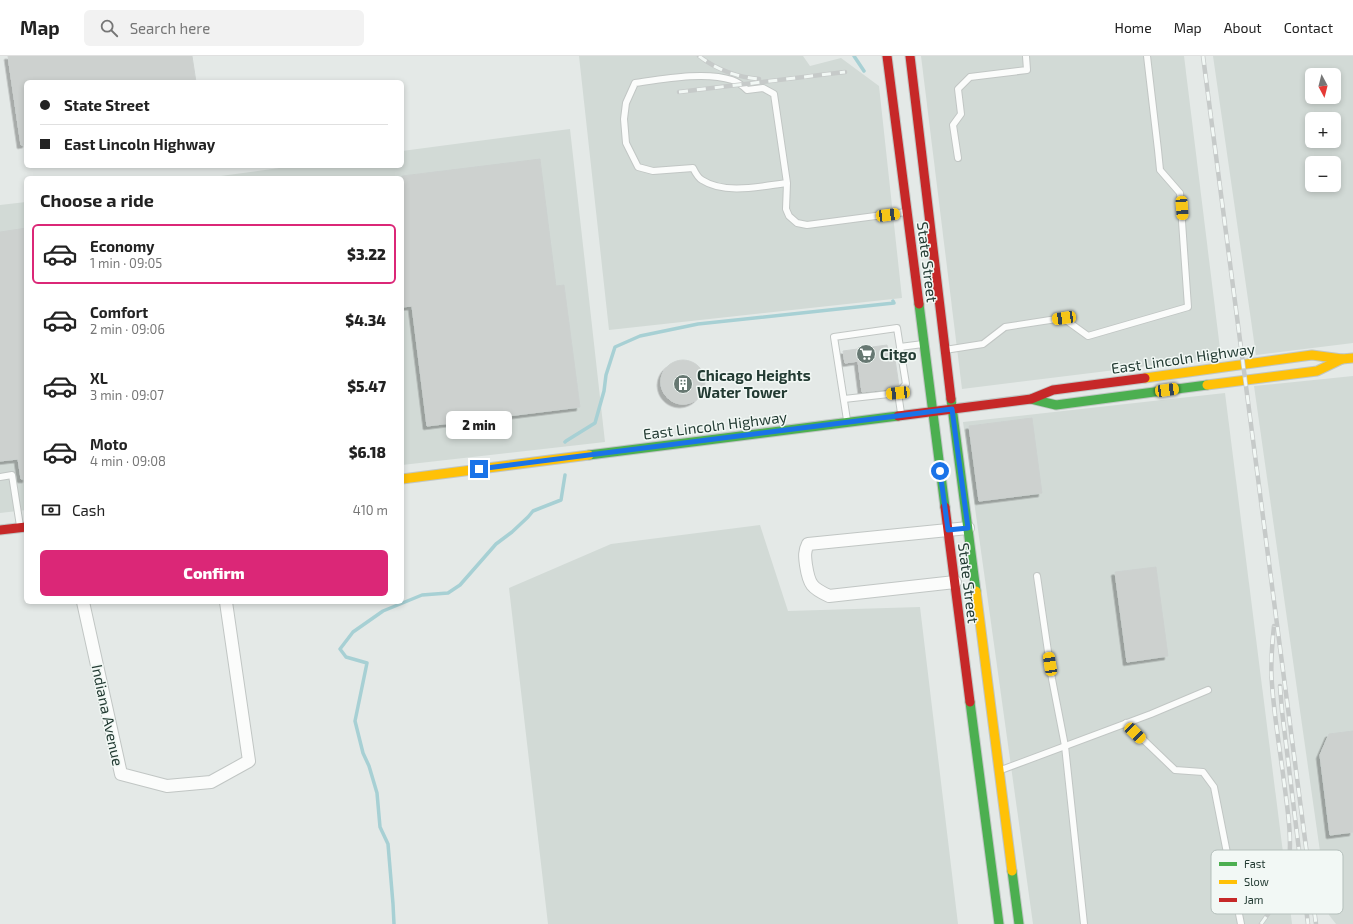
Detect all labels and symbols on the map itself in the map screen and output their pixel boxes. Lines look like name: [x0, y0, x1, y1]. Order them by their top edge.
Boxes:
north arrow: [1305, 68, 1341, 104]
car: [1175, 196, 1189, 220]
car: [875, 208, 901, 222]
street label: State Street: [914, 221, 942, 304]
car: [1051, 310, 1077, 326]
street label: East Lincoln Highway: [1110, 339, 1256, 377]
supermarket icon: Citgo: [855, 343, 877, 365]
place label: Citgo: [880, 345, 917, 363]
place label: Chicago Heights Water Tower: [697, 366, 811, 401]
building icon: Chicago Heights Water Tower: [672, 373, 694, 395]
car: [1154, 382, 1180, 398]
car: [885, 386, 911, 400]
street label: East Lincoln Highway: [642, 407, 788, 443]
callout: 2 min: [446, 411, 512, 439]
route end: [470, 460, 488, 478]
route start: [931, 462, 949, 480]
street label: State Street: [955, 542, 983, 625]
car: [1042, 651, 1058, 677]
street label: Indiana Avenue: [88, 663, 128, 767]
car: [1122, 720, 1148, 746]
legend: [1211, 850, 1343, 914]
text: Fast: [1244, 857, 1266, 870]
text: Slow: [1244, 875, 1269, 888]
text: Jam: [1244, 893, 1263, 906]

